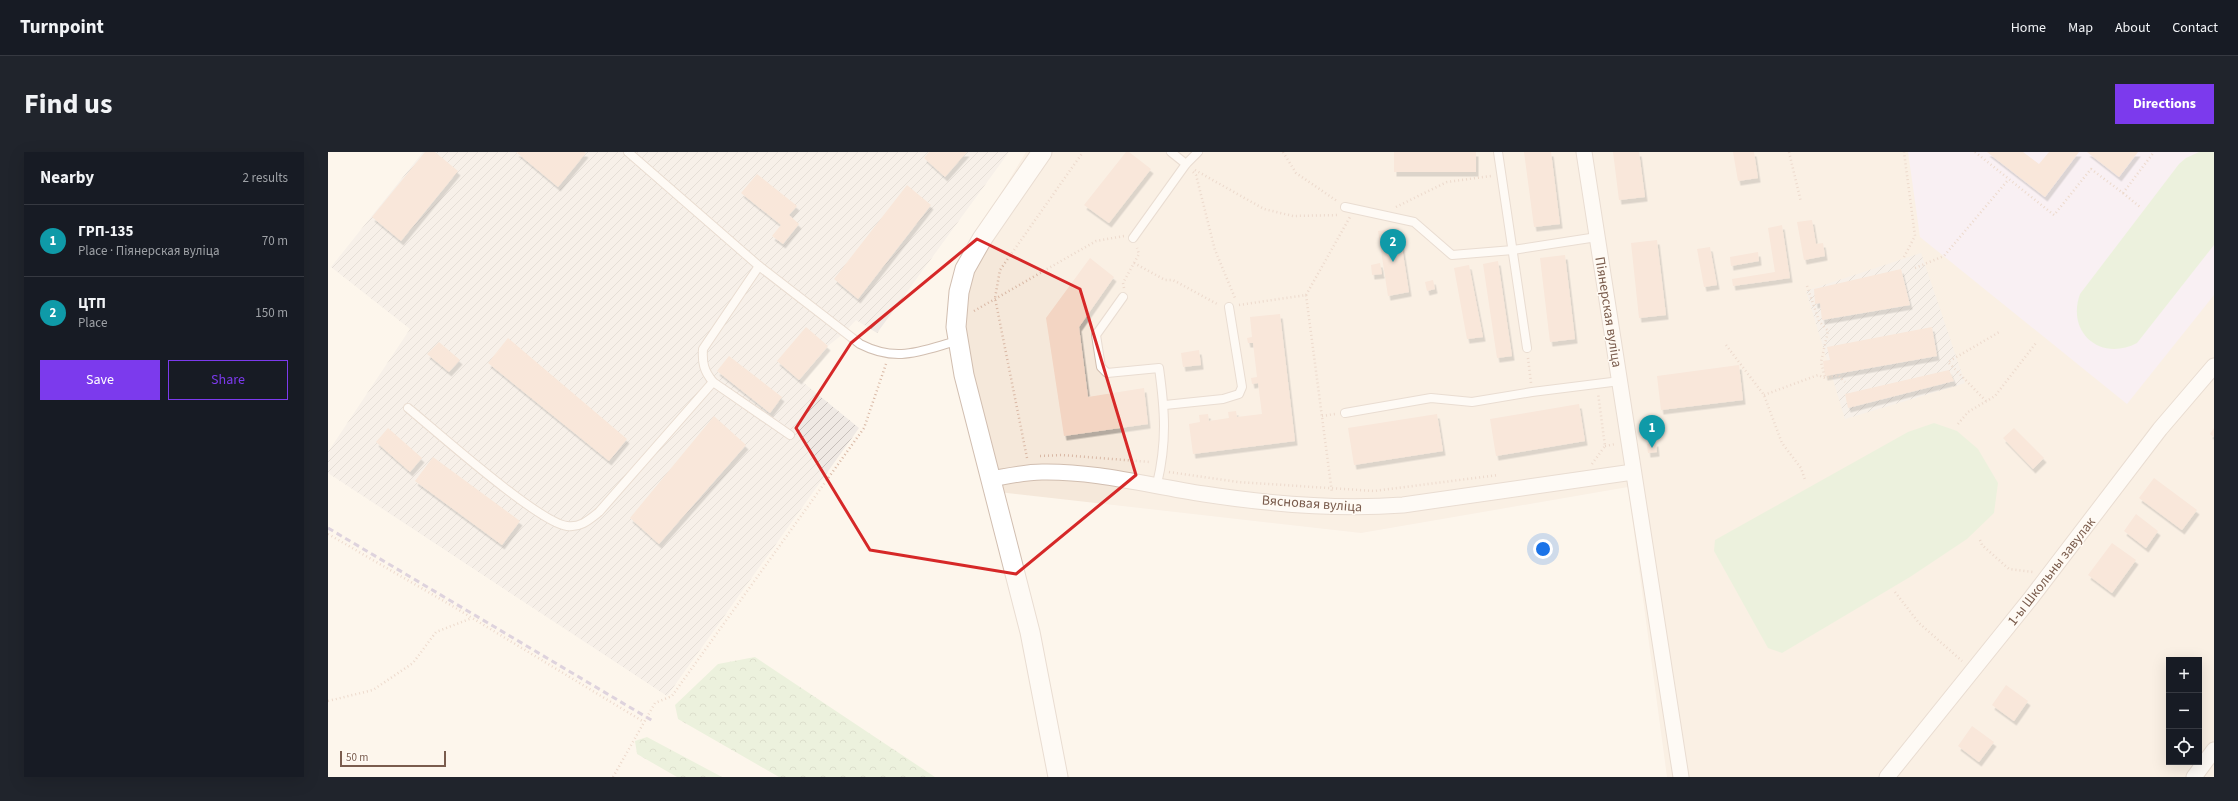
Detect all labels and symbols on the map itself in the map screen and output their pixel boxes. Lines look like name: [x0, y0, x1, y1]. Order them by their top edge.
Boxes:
pin: 2: [1380, 229, 1406, 262]
street label: Піянерская вуліца: [1589, 255, 1627, 369]
pin: 1: [1639, 415, 1665, 448]
street label: Вясновая вуліца: [1261, 491, 1363, 517]
street label: 1-ы Школьны завулак: [2003, 513, 2101, 630]
your location: [1533, 539, 1553, 559]
scale bar: [340, 749, 446, 768]

